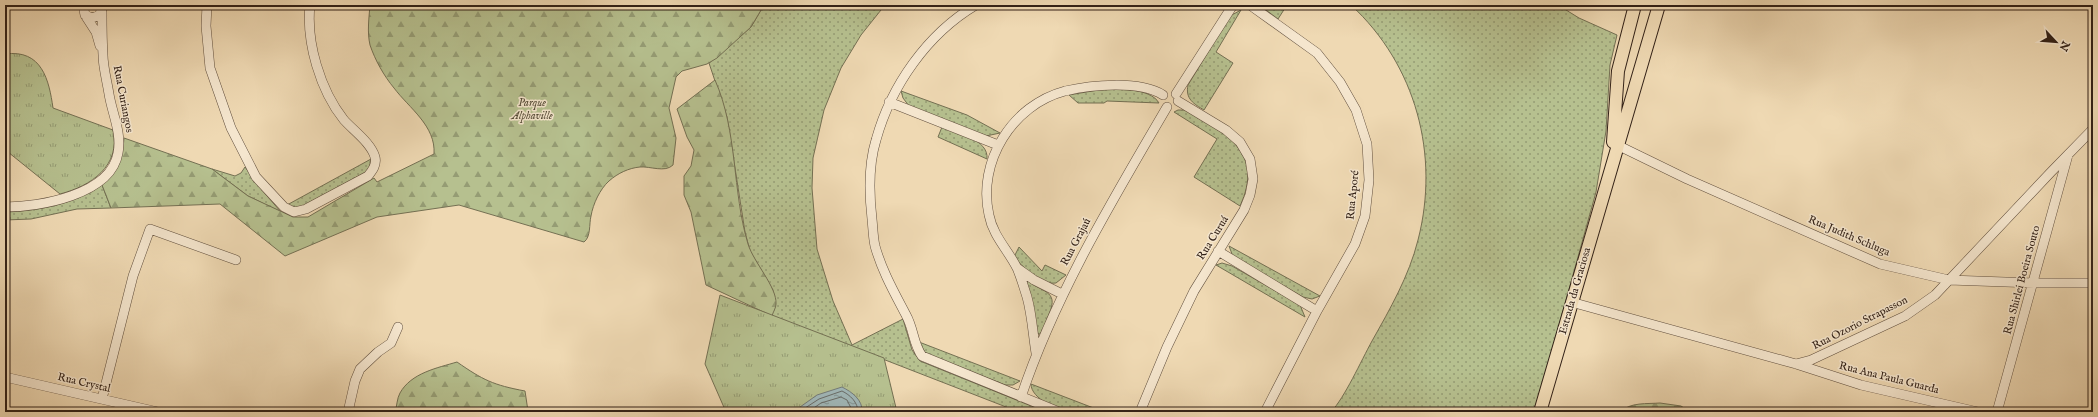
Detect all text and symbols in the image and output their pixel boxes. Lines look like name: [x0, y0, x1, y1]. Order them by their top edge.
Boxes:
north arrow: [2036, 22, 2076, 62]
text: N: [2056, 38, 2073, 54]
street label: Rua Curiangos: [110, 64, 136, 134]
park label: Parque Alphaville: [510, 96, 553, 123]
street label: Rua Aporé: [1343, 170, 1363, 220]
street label: Rua Judith Schluga: [1806, 212, 1892, 260]
street label: Rua Curuá: [1194, 213, 1232, 263]
street label: Rua Grajaú: [1058, 216, 1094, 268]
street label: Rua Shirlei Boeira Souto: [2001, 224, 2043, 336]
street label: Estrada da Graciosa: [1556, 246, 1594, 336]
street label: Rua Ozorio Strapasson: [1810, 293, 1910, 353]
street label: Rua Ana Paula Guarda: [1838, 359, 1941, 397]
street label: Rua Crystal: [56, 370, 112, 396]

